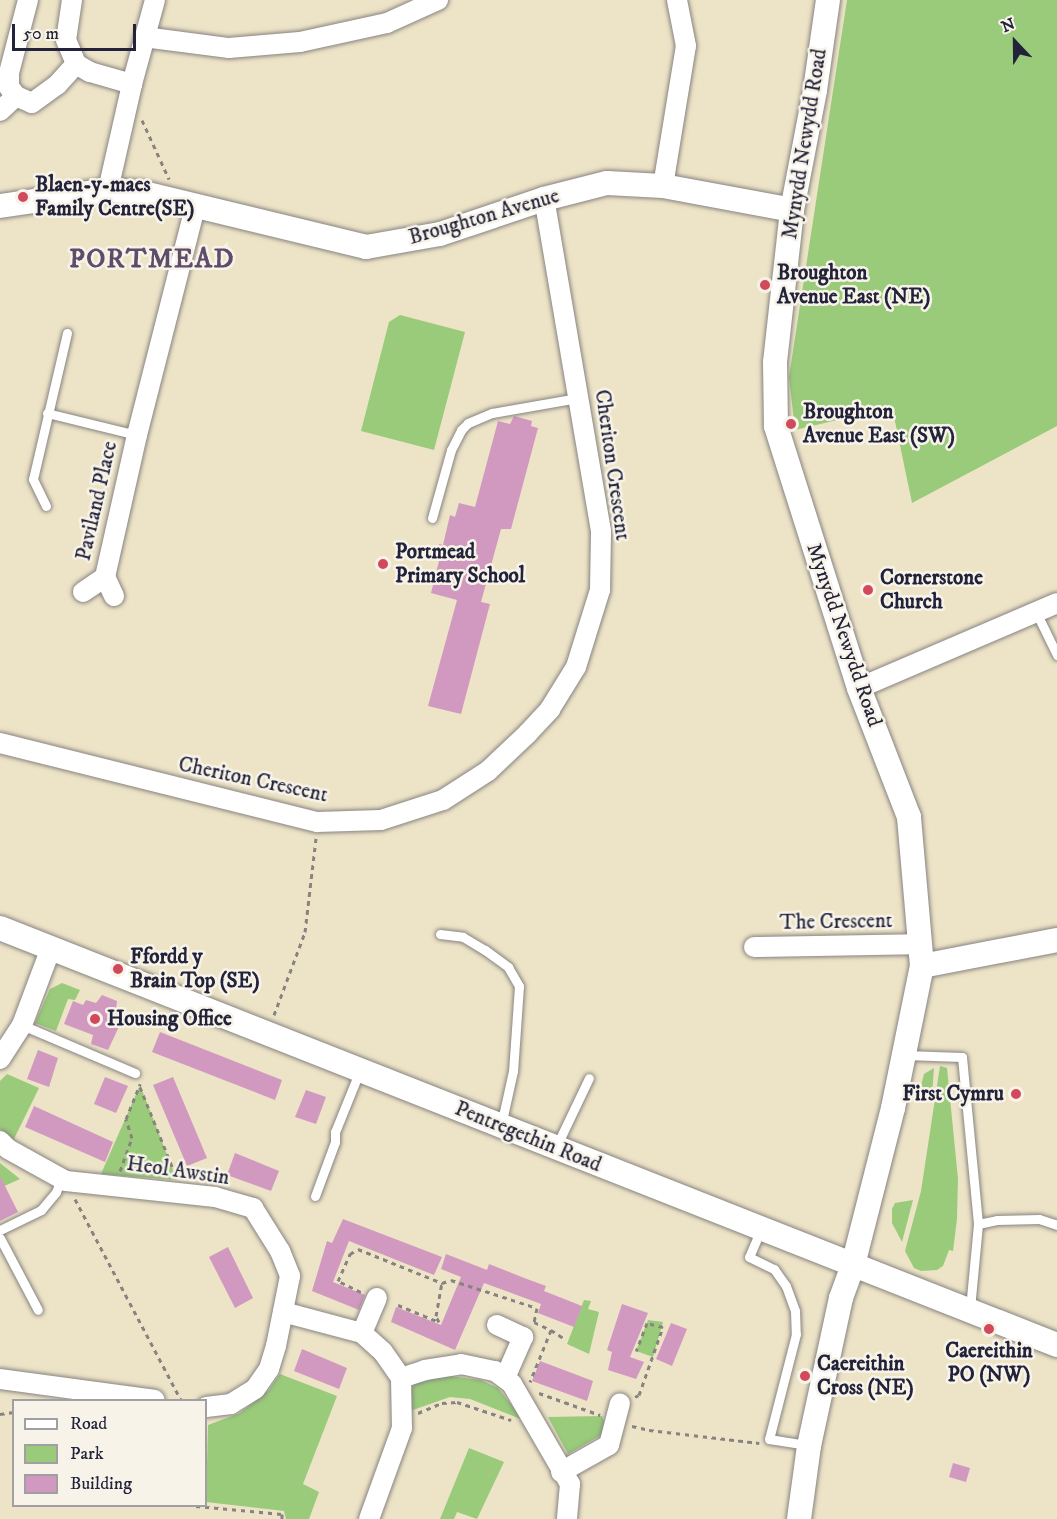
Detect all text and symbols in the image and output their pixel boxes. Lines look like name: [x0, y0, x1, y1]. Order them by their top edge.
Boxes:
scale bar: [15, 12, 140, 50]
north arrow: [985, 12, 1045, 72]
text: N: [998, 14, 1018, 37]
text: 50 m: [23, 23, 59, 45]
street label: Mynydd Newydd Road: [777, 47, 833, 241]
place label: Blaen-y-maes Family Centre(SE): [35, 172, 194, 222]
street label: Broughton Avenue: [406, 183, 562, 251]
marker: Blaen-y-maes Family Centre(SE): [16, 190, 30, 204]
district label: PORTMEAD: [69, 244, 235, 276]
place label: Broughton Avenue East (NE): [777, 260, 930, 310]
marker: Broughton Avenue East (NE): [758, 278, 772, 292]
street label: Cheriton Crescent: [589, 388, 635, 542]
place label: Broughton Avenue East (SW): [803, 399, 955, 449]
marker: Broughton Avenue East (SW): [784, 417, 798, 431]
street label: Paviland Place: [71, 439, 123, 563]
place label: Portmead Primary School: [395, 539, 525, 589]
street label: Mynydd Newydd Road: [801, 540, 887, 730]
marker: Portmead Primary School: [376, 557, 390, 571]
place label: Cornerstone Church: [880, 565, 983, 615]
marker: Cornerstone Church: [861, 583, 875, 597]
street label: Cheriton Crescent: [176, 752, 330, 808]
street label: The Crescent: [779, 908, 893, 936]
place label: Ffordd y Brain Top (SE): [130, 944, 260, 994]
marker: Ffordd y Brain Top (SE): [111, 962, 125, 976]
place label: Housing Office: [107, 1006, 232, 1032]
marker: Housing Office: [88, 1012, 102, 1026]
place label: First Cymru: [902, 1081, 1004, 1107]
marker: First Cymru: [1009, 1087, 1023, 1101]
street label: Pentregethin Road: [451, 1096, 605, 1178]
street label: Heol Awstin: [125, 1151, 231, 1191]
marker: Caereithin PO (NW): [982, 1322, 996, 1336]
place label: Caereithin PO (NW): [945, 1338, 1033, 1388]
place label: Caereithin Cross (NE): [817, 1351, 914, 1401]
marker: Caereithin Cross (NE): [798, 1369, 812, 1383]
legend: [12, 1399, 207, 1507]
text: Road: [70, 1413, 107, 1435]
text: Park: [70, 1443, 104, 1465]
text: Building: [70, 1473, 132, 1495]

